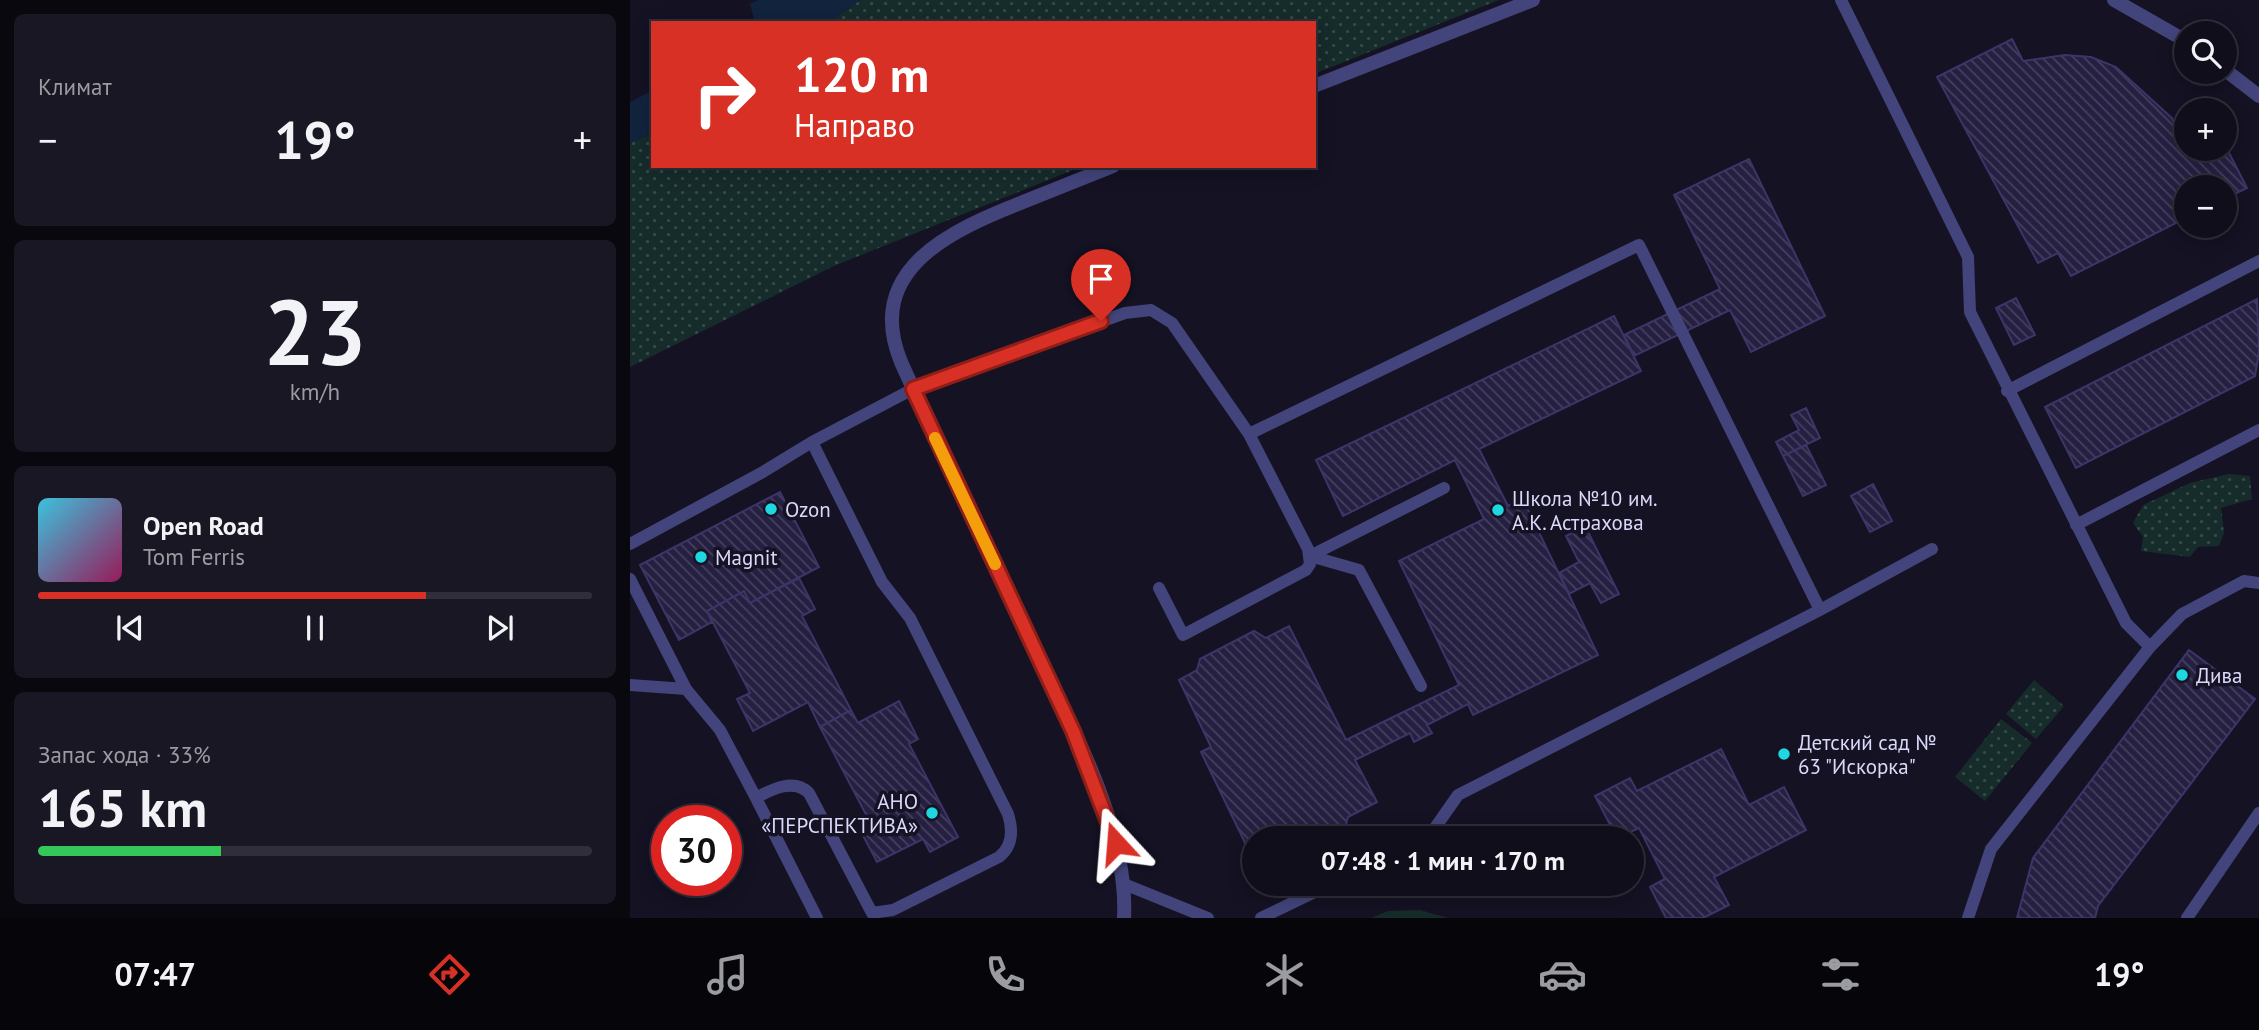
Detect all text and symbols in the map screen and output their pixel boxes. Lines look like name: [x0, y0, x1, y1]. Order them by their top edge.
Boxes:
map controls: [2174, 21, 2237, 238]
button: search: [2174, 21, 2237, 84]
text: 120 m: [794, 42, 929, 106]
icon: right: [679, 49, 770, 140]
text: Климат: [38, 72, 112, 101]
button: +: [2174, 98, 2237, 161]
text: Направо: [794, 104, 915, 146]
text: 19°: [274, 106, 356, 173]
text: −: [38, 115, 57, 164]
text: +: [573, 115, 592, 164]
button: −: [2174, 175, 2237, 238]
pin: [1071, 249, 1131, 321]
icon: arrive: [1082, 260, 1120, 298]
text: 23: [263, 272, 367, 390]
text: km/h: [290, 377, 340, 406]
place label: Школа №10 им. А.К. Астрахова: [1512, 485, 1657, 536]
place label: Ozon: [785, 496, 831, 523]
marker: Ozon: [763, 501, 779, 517]
marker: Школа №10 им. А.К. Астрахова: [1490, 502, 1506, 518]
text: Open Road: [143, 509, 264, 542]
text: Tom Ferris: [143, 542, 245, 571]
place label: Magnit: [715, 544, 778, 571]
marker: Magnit: [693, 549, 709, 565]
icon: previous: [111, 609, 149, 647]
icon: pause: [296, 609, 334, 647]
icon: next: [481, 609, 519, 647]
place label: Дива: [2196, 662, 2242, 689]
marker: Дива: [2174, 667, 2190, 683]
place label: Детский сад № 63 "Искорка": [1798, 729, 1937, 780]
text: Запас хода · 33%: [38, 740, 211, 769]
marker: Детский сад № 63 "Искорка": [1776, 746, 1792, 762]
text: 165 km: [38, 774, 207, 841]
place label: АНО «ПЕРСПЕКТИВА»: [761, 788, 918, 839]
speed limit sign: 30: [651, 805, 742, 896]
marker: АНО «ПЕРСПЕКТИВА»: [924, 805, 940, 821]
position arrow: [1079, 806, 1153, 880]
text: 07:48 · 1 мин · 170 m: [1321, 844, 1565, 877]
icon: directions: [425, 950, 474, 999]
icon: music: [703, 950, 752, 999]
icon: phone: [981, 950, 1030, 999]
icon: climate: [1260, 950, 1309, 999]
icon: car: [1538, 950, 1587, 999]
icon: filters: [1816, 950, 1865, 999]
text: 07:47: [115, 953, 196, 995]
text: 19°: [2094, 953, 2144, 995]

